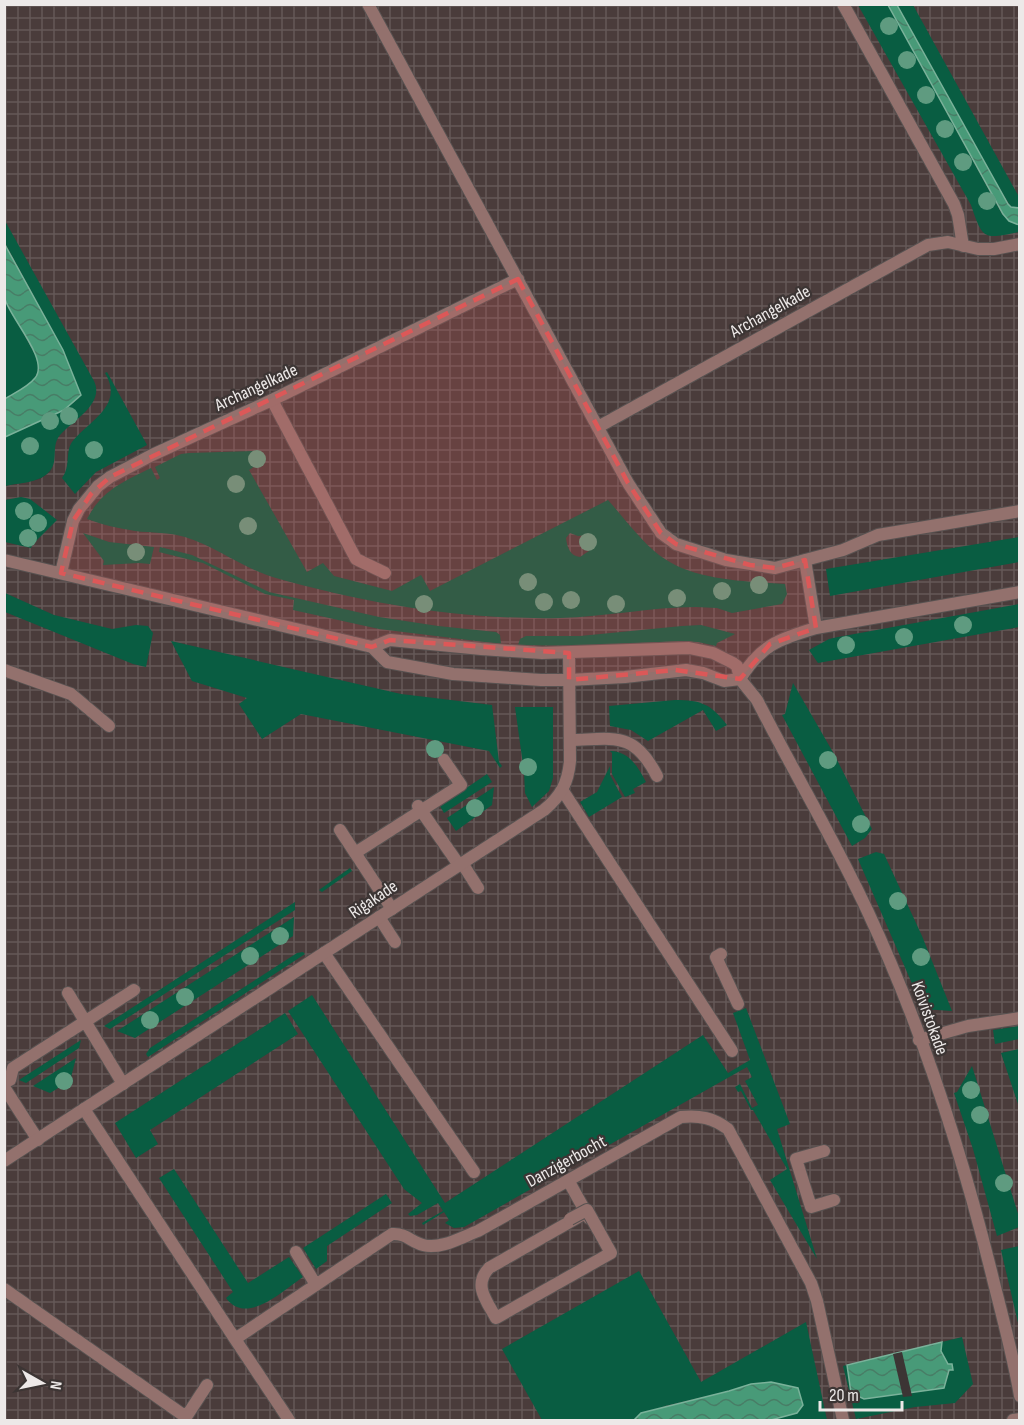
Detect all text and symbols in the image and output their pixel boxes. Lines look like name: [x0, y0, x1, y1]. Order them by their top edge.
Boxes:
street label: Archangelkade: [725, 281, 814, 343]
street label: Archangelkade: [211, 359, 301, 416]
street label: Rigakade: [345, 876, 402, 923]
street label: Koivistokade: [907, 978, 953, 1058]
street label: Danzigerbocht: [523, 1131, 610, 1192]
north arrow: [12, 1353, 72, 1413]
scale bar: [820, 1374, 902, 1412]
text: N: [45, 1379, 65, 1391]
text: 20 m: [829, 1385, 859, 1406]

